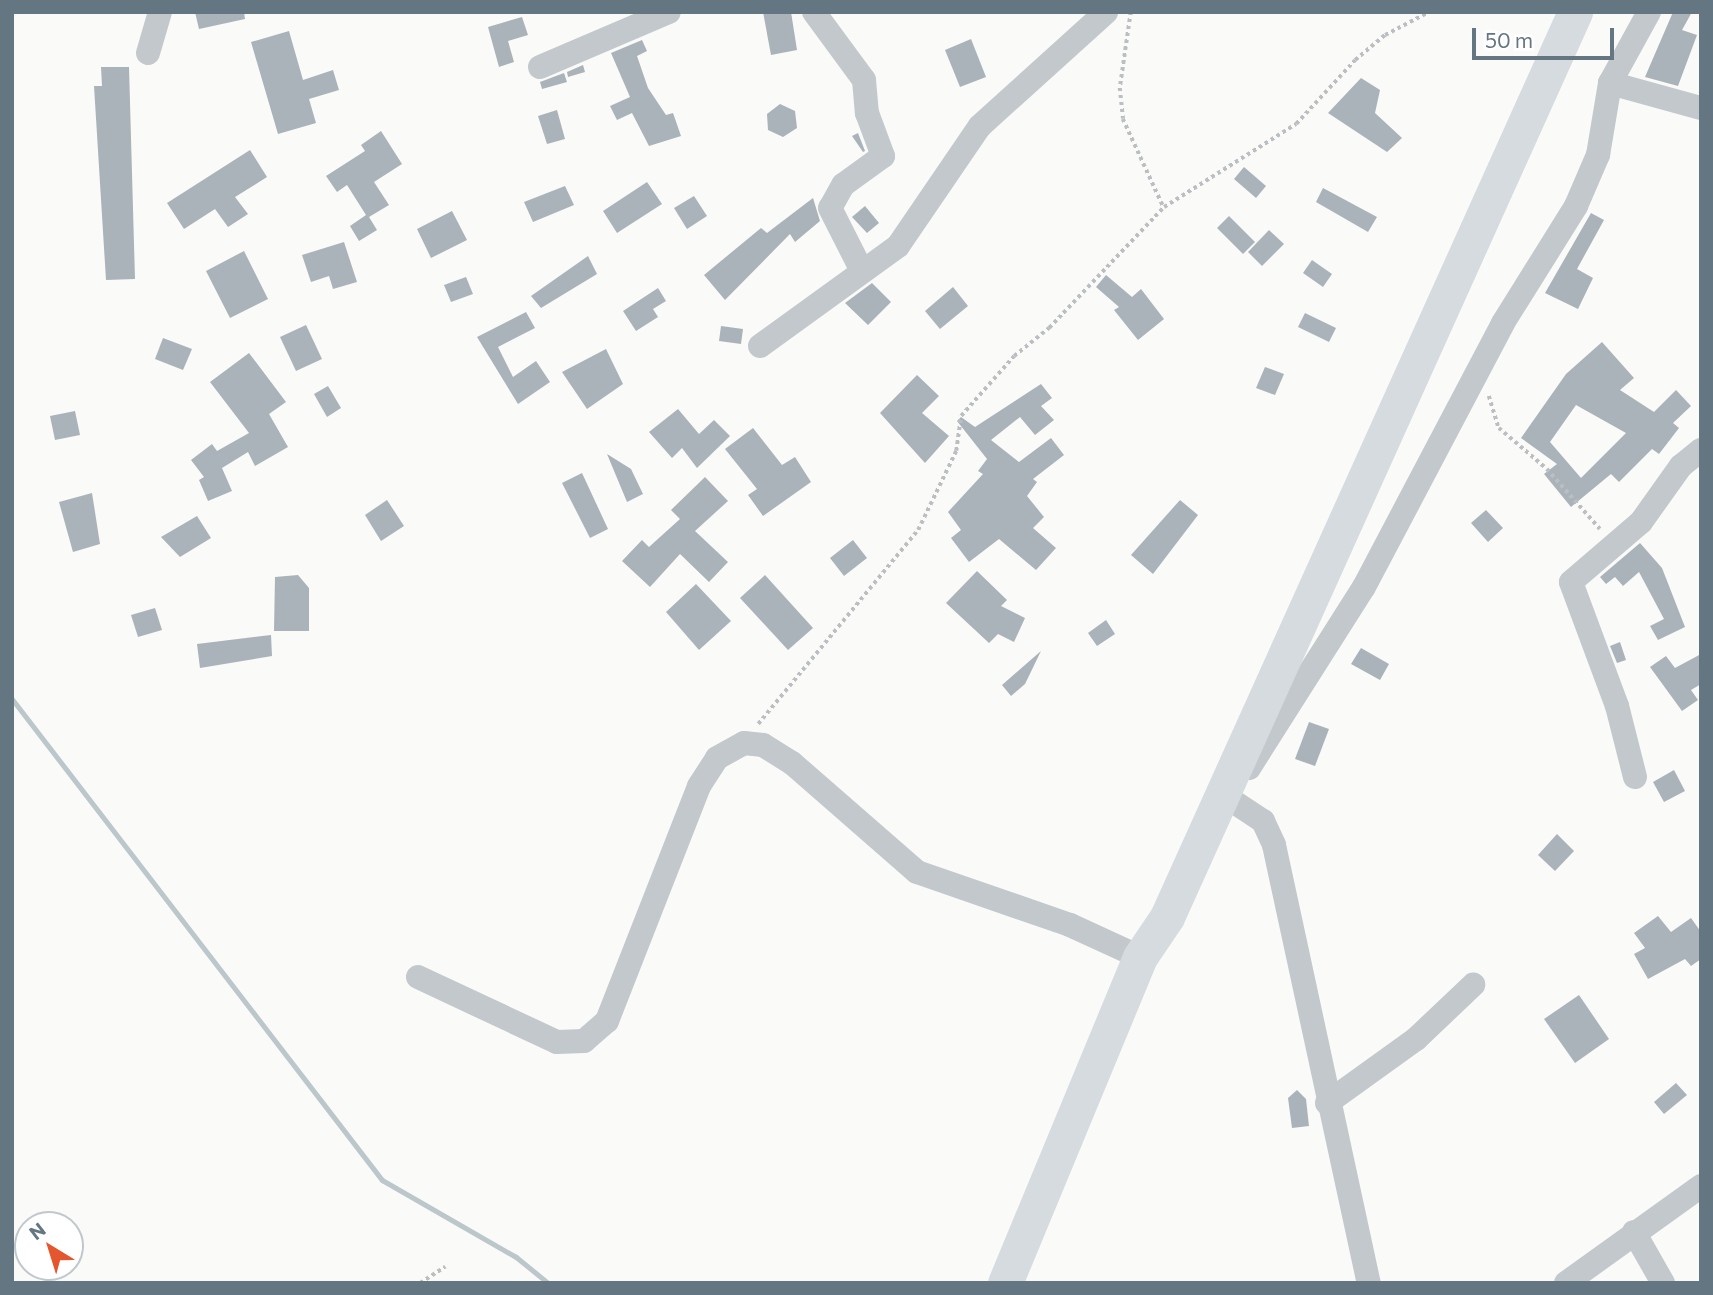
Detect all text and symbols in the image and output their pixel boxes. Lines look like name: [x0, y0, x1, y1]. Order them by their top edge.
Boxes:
scale bar: [1475, 14, 1617, 58]
text: 50 m: [1485, 27, 1533, 52]
north arrow: [14, 1211, 84, 1281]
text: N: [24, 1217, 50, 1244]

